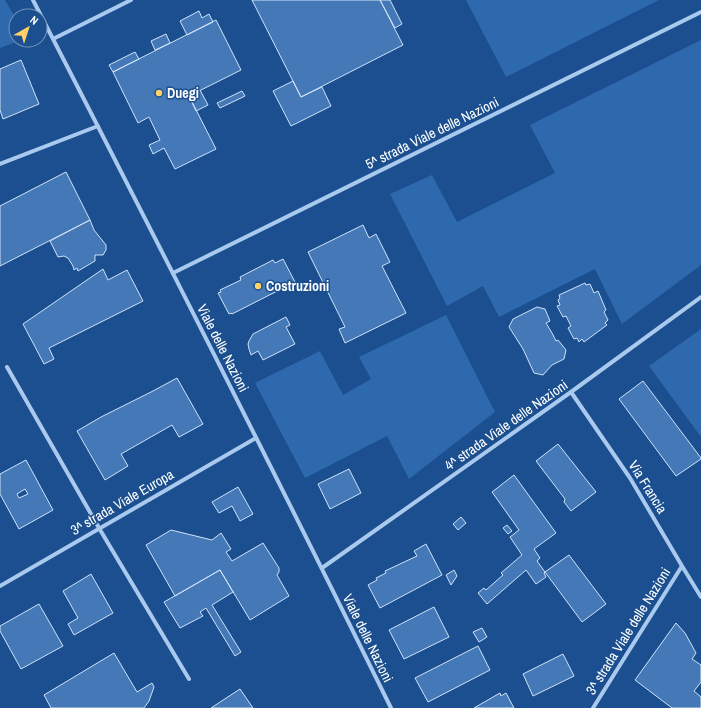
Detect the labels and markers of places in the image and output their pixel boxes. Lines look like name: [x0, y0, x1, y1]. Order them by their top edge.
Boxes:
place label: Duegi: [167, 84, 199, 102]
marker: Duegi: [154, 88, 164, 98]
place label: Costruzioni: [266, 277, 329, 295]
marker: Costruzioni: [253, 281, 263, 291]

